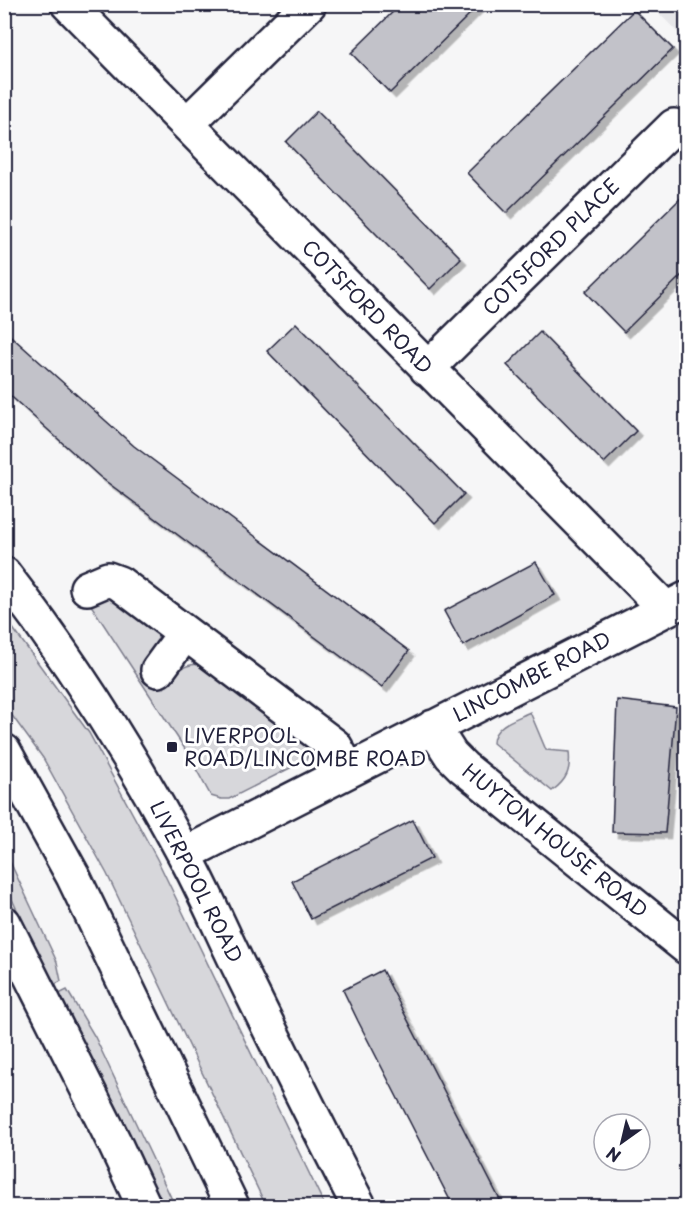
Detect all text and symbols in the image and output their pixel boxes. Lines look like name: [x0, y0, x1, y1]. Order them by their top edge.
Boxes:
street label: COTSFORD PLACE: [475, 171, 626, 322]
street label: COTSFORD ROAD: [295, 232, 440, 380]
street label: LINCOMBE ROAD: [447, 623, 616, 729]
place label: LIVERPOOL ROAD/LINCOMBE ROAD: [184, 720, 426, 773]
marker: LIVERPOOL ROAD/LINCOMBE ROAD: [165, 740, 179, 754]
street label: HUYTON HOUSE ROAD: [456, 756, 655, 925]
street label: LIVERPOOL ROAD: [143, 795, 251, 968]
north arrow: [592, 1112, 652, 1172]
text: N: [601, 1142, 625, 1169]

